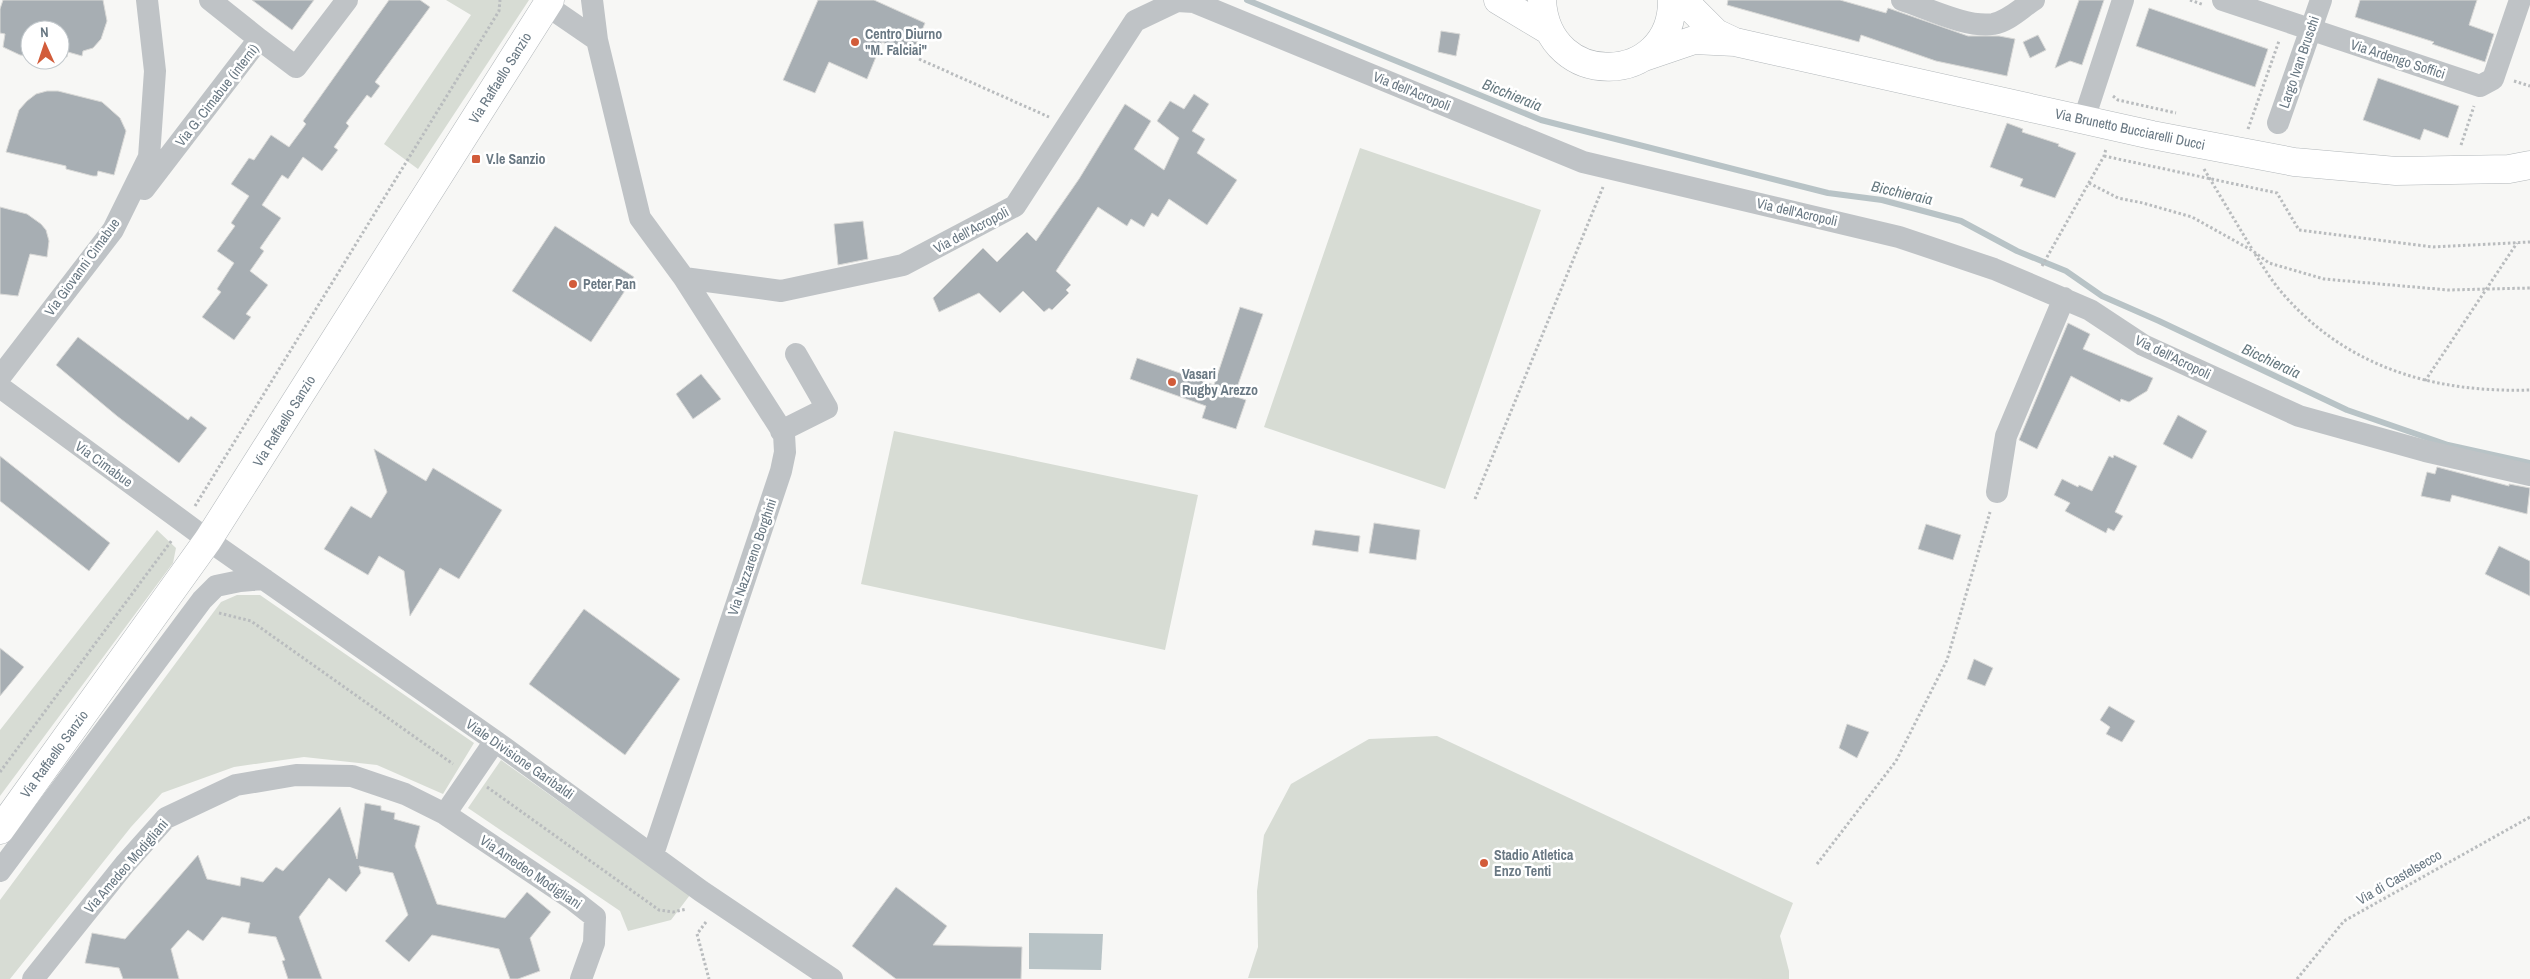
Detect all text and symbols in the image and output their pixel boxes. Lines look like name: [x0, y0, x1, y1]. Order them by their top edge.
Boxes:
street label: Largo Ivan Bruschi: [2275, 14, 2323, 110]
north arrow: [20, 20, 70, 70]
text: N: [40, 23, 49, 41]
place label: Centro Diurno "M. Falciai": [865, 25, 942, 59]
street label: Via Raffaello Sanzio: [465, 29, 535, 127]
street label: Via Ardengo Soffici: [2348, 35, 2448, 83]
marker: Centro Diurno "M. Falciai": [849, 36, 861, 48]
street label: Via G. Cimabue (interni): [171, 40, 263, 150]
street label: Via dell'Acropoli: [1370, 67, 1454, 115]
water label: Bicchieraia: [1479, 73, 1545, 116]
street label: Via Brunetto Bucciarelli Ducci: [2053, 104, 2207, 154]
place label: V.le Sanzio: [486, 150, 546, 168]
marker: V.le Sanzio: [470, 153, 482, 165]
water label: Bicchieraia: [1869, 175, 1935, 210]
street label: Via dell'Acropoli: [1755, 194, 1839, 230]
street label: Via dell'Acropoli: [930, 203, 1012, 257]
street label: Via Giovanni Cimabue: [40, 215, 124, 319]
place label: Peter Pan: [583, 275, 636, 293]
marker: Peter Pan: [567, 278, 579, 290]
street label: Via dell'Acropoli: [2132, 331, 2214, 383]
water label: Bicchieraia: [2239, 338, 2304, 383]
place label: Vasari Rugby Arezzo: [1182, 365, 1258, 399]
street label: Via Raffaello Sanzio: [249, 372, 319, 470]
marker: Vasari Rugby Arezzo: [1166, 376, 1178, 388]
street label: Via Cimabue: [72, 437, 136, 491]
street label: Via Nazzareno Borghini: [724, 496, 780, 618]
street label: Via Raffaello Sanzio: [16, 707, 92, 801]
street label: Viale Divisione Garibaldi: [462, 715, 578, 803]
street label: Via Amedeo Modigliani: [80, 815, 172, 917]
street label: Via Amedeo Modigliani: [477, 831, 585, 913]
street label: Via di Castelsecco: [2353, 845, 2445, 909]
place label: Stadio Atletica Enzo Tenti: [1494, 846, 1574, 880]
marker: Stadio Atletica Enzo Tenti: [1478, 857, 1490, 869]

